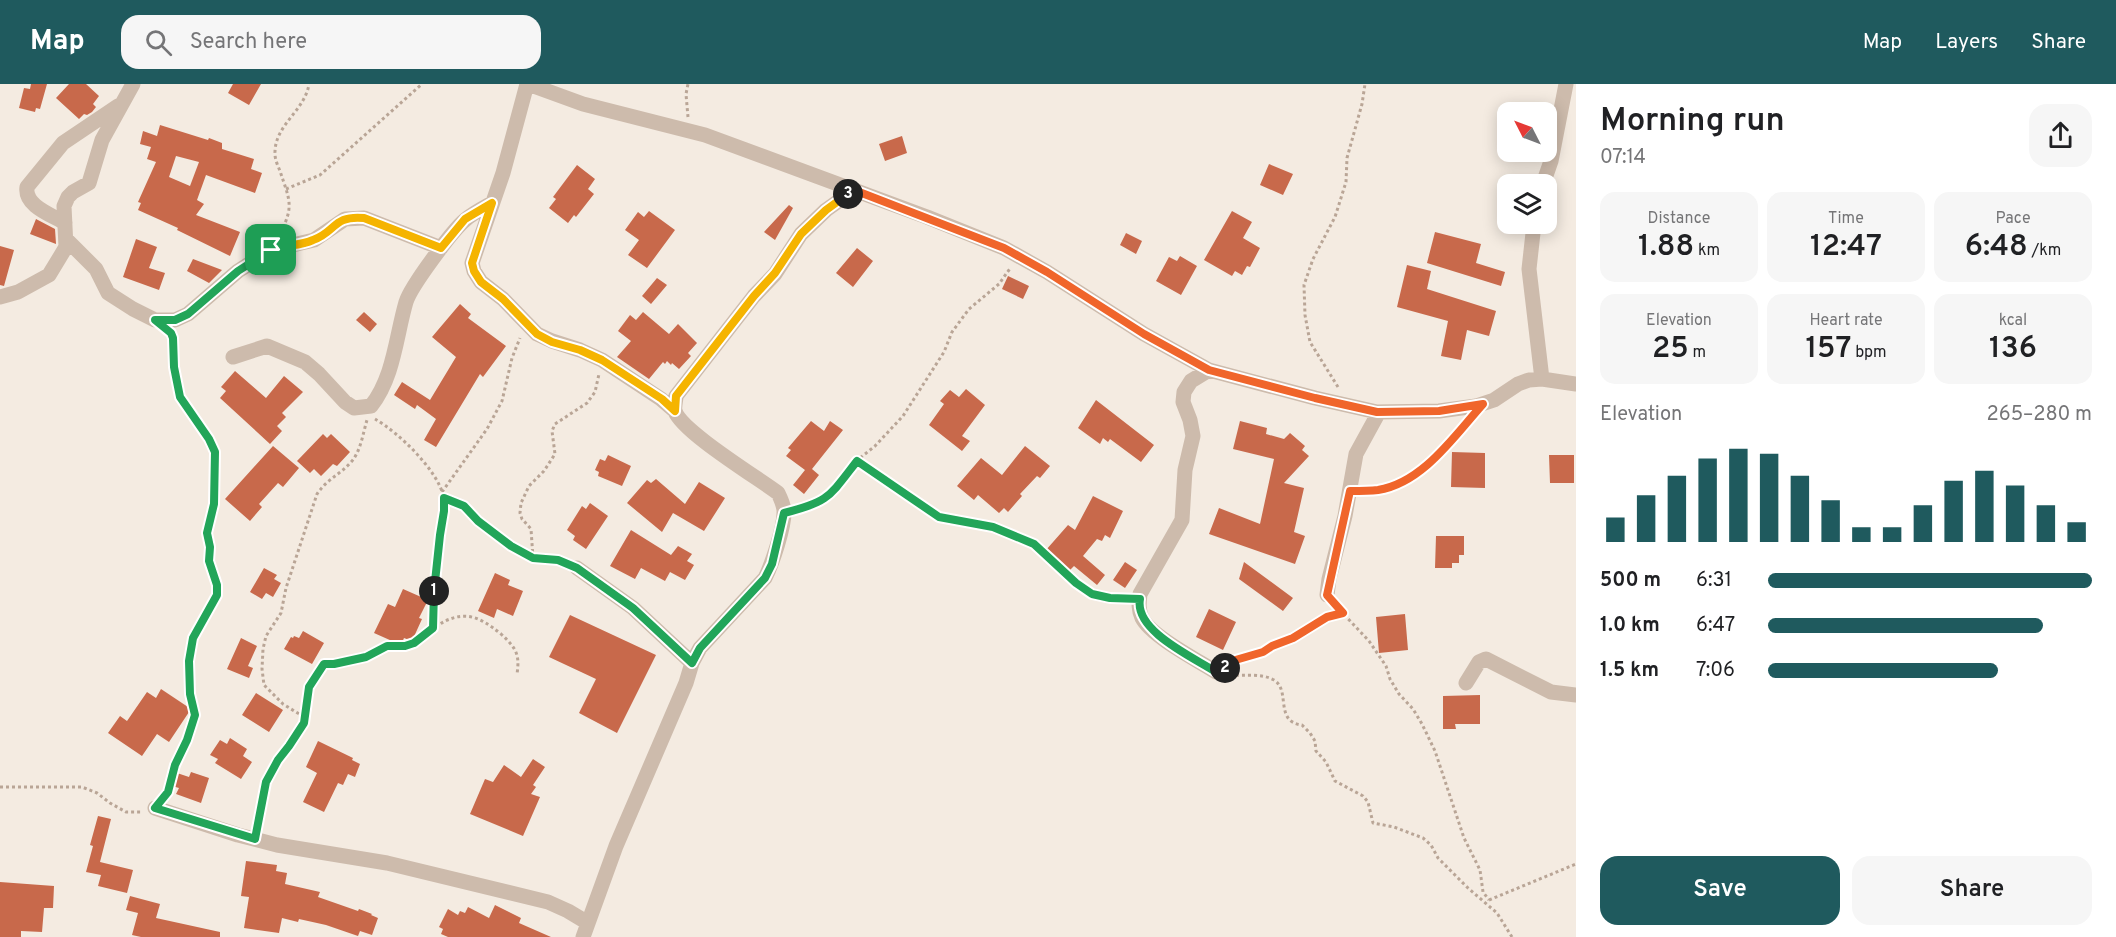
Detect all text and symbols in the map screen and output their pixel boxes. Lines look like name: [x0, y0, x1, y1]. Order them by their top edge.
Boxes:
search box: [121, 15, 541, 69]
text: Map: [30, 24, 85, 60]
icon: search: [142, 26, 175, 59]
text: Search here: [190, 29, 307, 56]
text: Map: [1863, 29, 1902, 56]
text: Layers: [1935, 29, 1998, 56]
text: Share: [2031, 29, 2086, 56]
text: Morning run: [1600, 101, 1785, 143]
north arrow: [1497, 102, 1557, 162]
map controls: [1497, 102, 1557, 234]
button: share: [2029, 104, 2092, 167]
text: 07:14: [1600, 145, 1646, 171]
button: layers: [1497, 174, 1557, 234]
pin: 3: [833, 179, 863, 209]
text: 3: [843, 184, 853, 204]
text: Distance: [1648, 209, 1710, 229]
text: Time: [1828, 209, 1864, 229]
text: Pace: [1995, 209, 2031, 229]
pin: [245, 224, 296, 275]
text: 1.88: [1638, 229, 1694, 266]
text: 12:47: [1810, 229, 1882, 266]
text: 6:48: [1965, 229, 2028, 266]
icon: arrive: [254, 233, 287, 266]
text: km: [1694, 241, 1720, 261]
text: /km: [2028, 241, 2061, 261]
text: Elevation: [1646, 311, 1712, 331]
text: Heart rate: [1809, 311, 1883, 331]
text: kcal: [1999, 311, 2027, 331]
text: 25: [1652, 331, 1689, 368]
text: 157: [1805, 331, 1851, 368]
text: 136: [1989, 331, 2037, 368]
text: m: [1689, 343, 1706, 363]
text: bpm: [1851, 343, 1887, 363]
text: Elevation: [1600, 402, 1682, 428]
text: 265–280 m: [1986, 402, 2092, 428]
text: 500 m: [1600, 568, 1661, 594]
text: 6:31: [1696, 568, 1732, 594]
pin: 1: [419, 576, 449, 606]
text: 1: [431, 581, 437, 601]
text: 1.0 km: [1600, 613, 1660, 639]
text: 6:47: [1696, 613, 1735, 639]
pin: 2: [1210, 653, 1240, 683]
text: 2: [1220, 658, 1230, 678]
text: 1.5 km: [1600, 658, 1659, 684]
text: 7:06: [1696, 658, 1735, 684]
button: Save: [1600, 856, 1840, 925]
button: Share: [1852, 856, 2092, 925]

